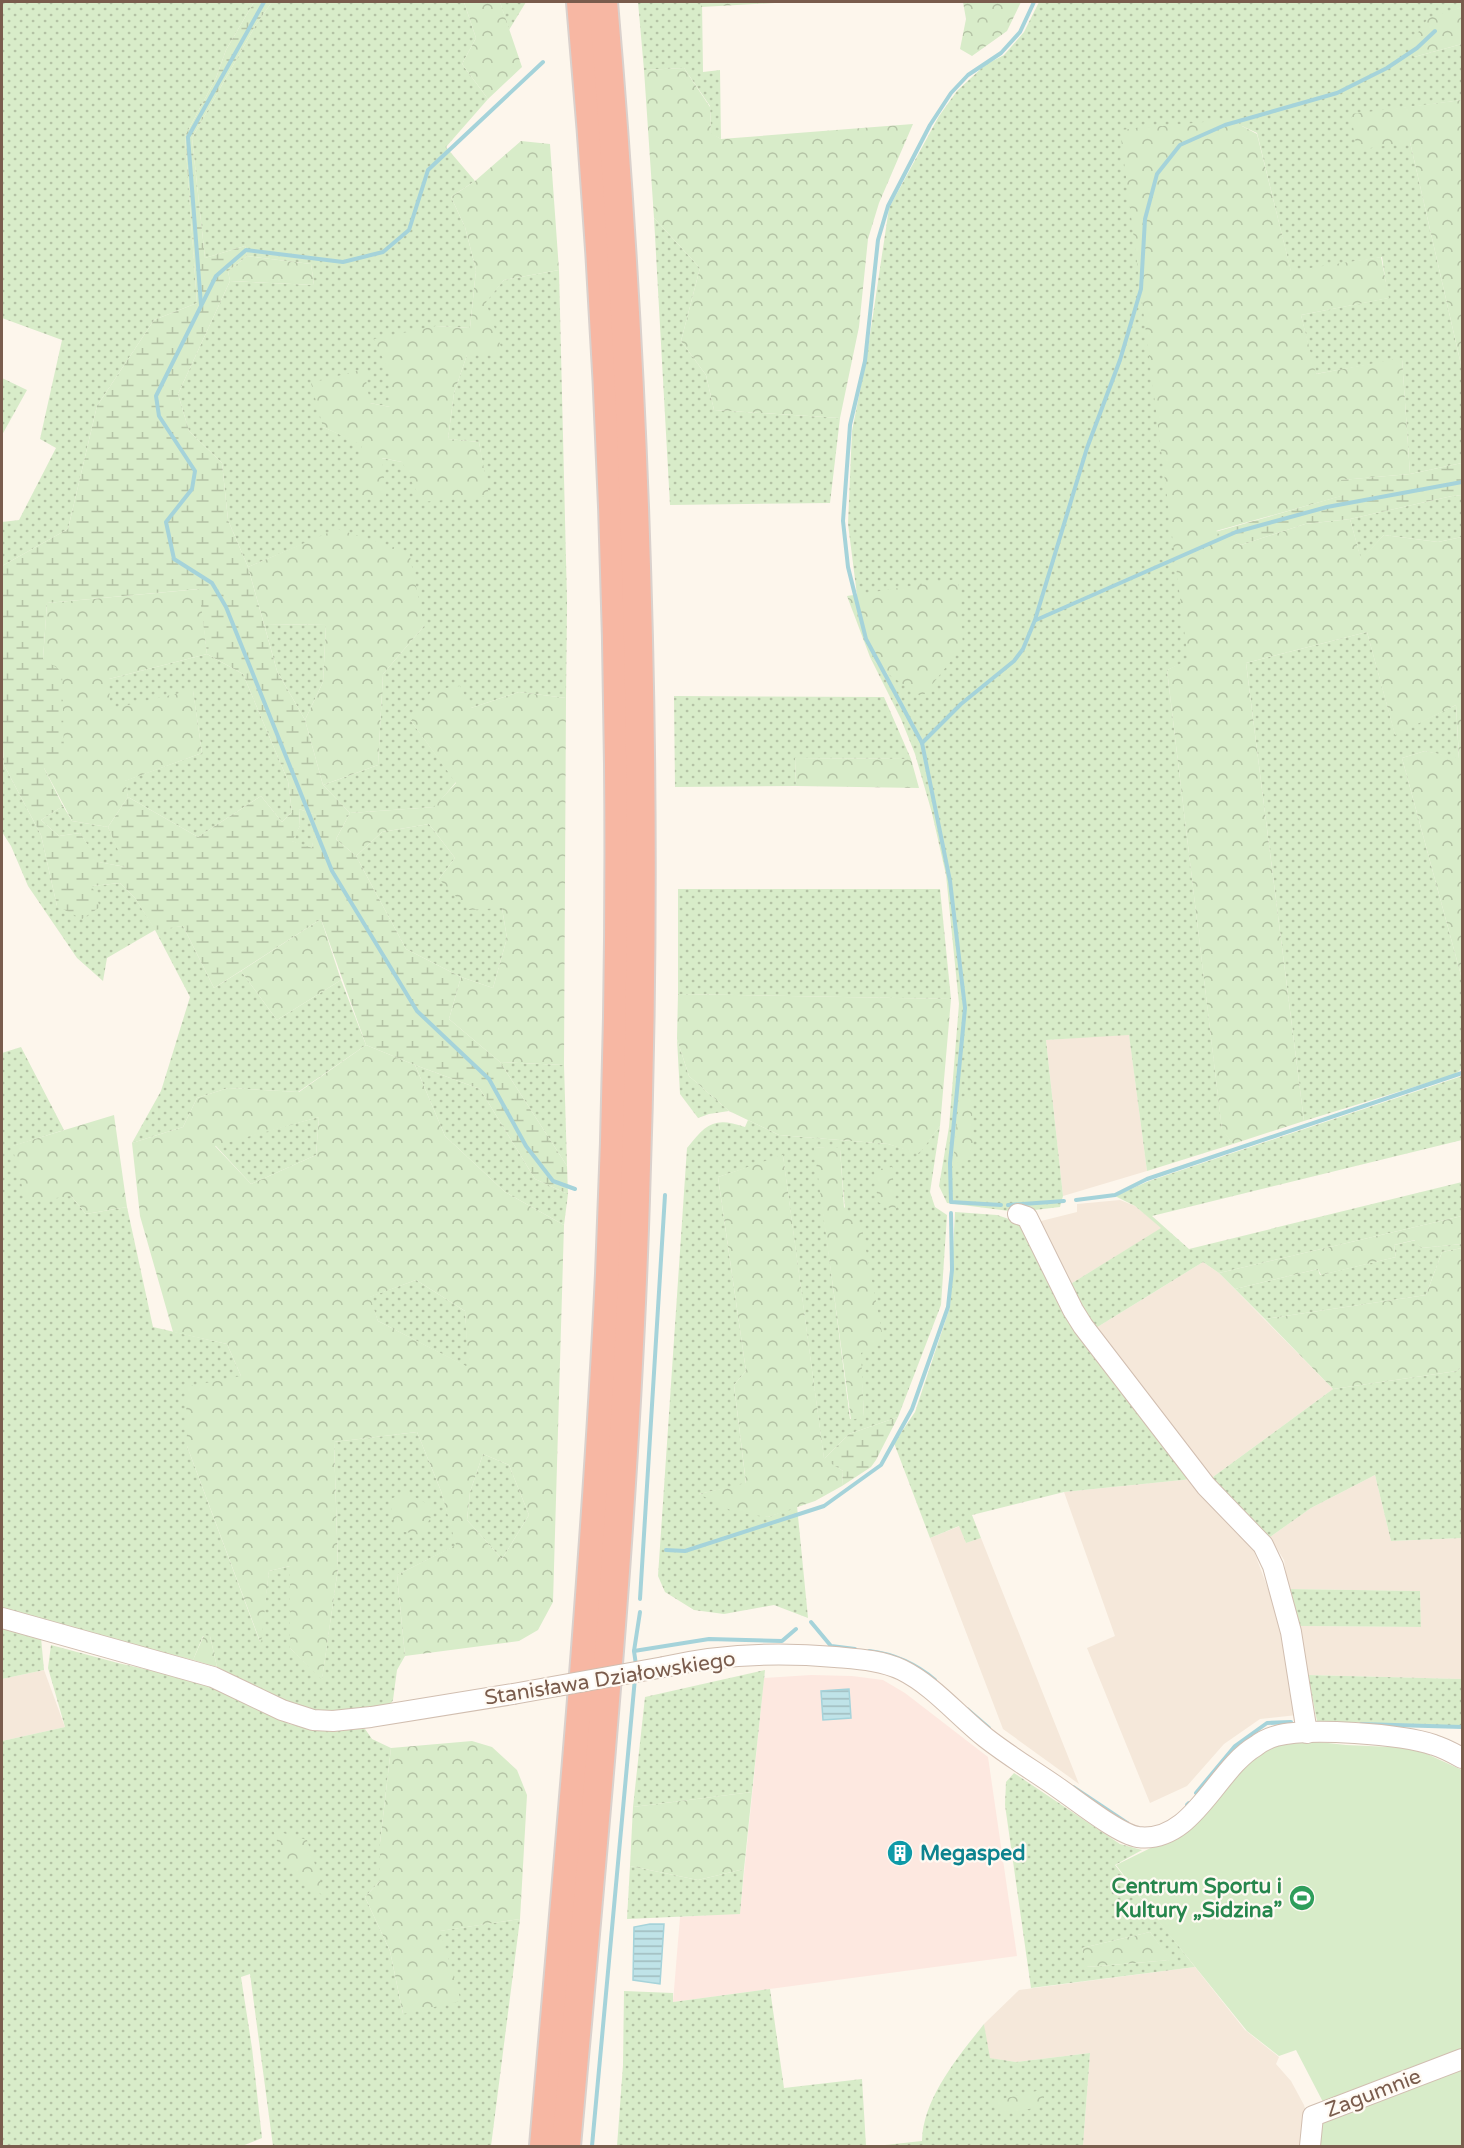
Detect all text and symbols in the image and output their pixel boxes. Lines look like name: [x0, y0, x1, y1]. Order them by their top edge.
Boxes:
street label: Stanisława Działowskiego: [483, 1646, 737, 1711]
building icon: Megasped: [885, 1838, 915, 1868]
place label: Megasped: [920, 1841, 1025, 1866]
place label: Centrum Sportu i Kultury „Sidzina”: [1111, 1874, 1282, 1923]
sports icon: Centrum Sportu i Kultury „Sidzina”: [1287, 1883, 1317, 1913]
street label: Zagumnie: [1322, 2064, 1425, 2123]

